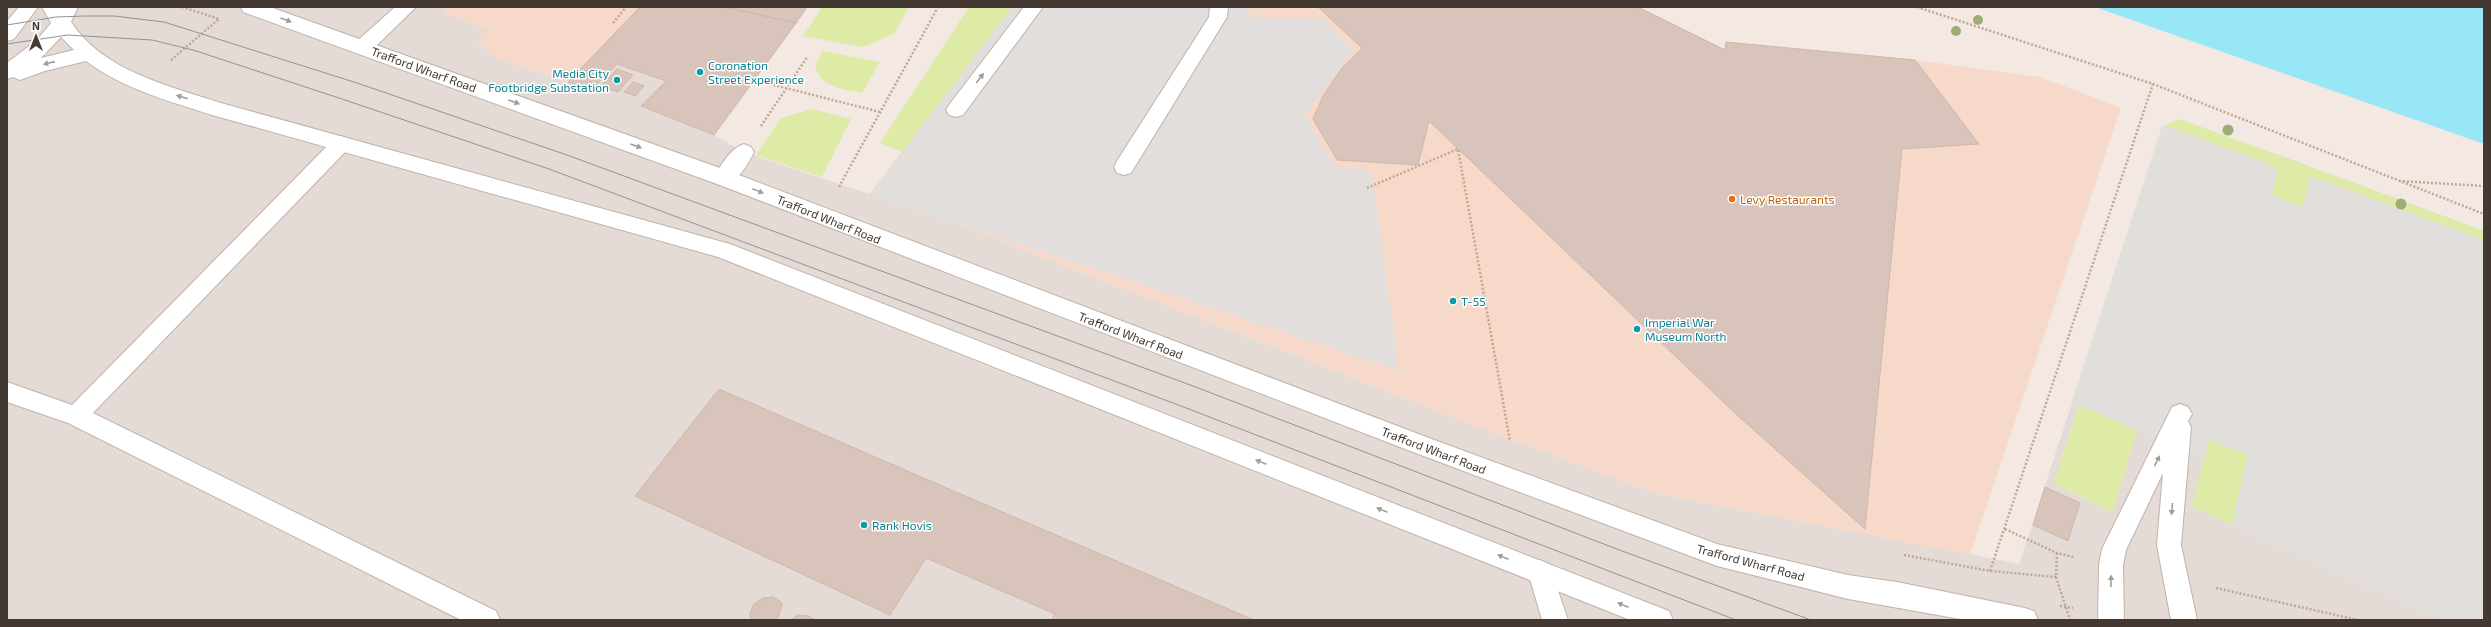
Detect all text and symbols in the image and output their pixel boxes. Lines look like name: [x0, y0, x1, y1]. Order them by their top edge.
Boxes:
north arrow: [16, 16, 56, 56]
one-way arrow: [281, 17, 293, 23]
text: N: [32, 19, 40, 32]
street label: Trafford Wharf Road: [369, 43, 479, 95]
place label: Coronation Street Experience: [708, 58, 804, 86]
one-way arrow: [42, 61, 55, 67]
place label: Media City Footbridge Substation: [488, 66, 610, 94]
marker: Coronation Street Experience: [695, 67, 705, 77]
one-way arrow: [976, 73, 984, 84]
marker: Media City Footbridge Substation: [612, 75, 622, 85]
one-way arrow: [176, 94, 188, 100]
one-way arrow: [509, 99, 521, 105]
one-way arrow: [631, 144, 643, 150]
one-way arrow: [753, 189, 765, 195]
street label: Trafford Wharf Road: [775, 192, 883, 246]
place label: Levy Restaurants: [1740, 192, 1835, 206]
marker: Levy Restaurants: [1727, 194, 1737, 204]
place label: T-55: [1461, 294, 1486, 308]
marker: T-55: [1448, 296, 1458, 306]
street label: Trafford Wharf Road: [1077, 309, 1185, 361]
place label: Imperial War Museum North: [1645, 315, 1727, 343]
marker: Imperial War Museum North: [1632, 324, 1642, 334]
street label: Trafford Wharf Road: [1380, 424, 1488, 476]
one-way arrow: [2154, 456, 2160, 467]
one-way arrow: [1255, 459, 1266, 465]
one-way arrow: [2169, 503, 2176, 515]
one-way arrow: [1375, 506, 1387, 512]
place label: Rank Hovis: [872, 518, 932, 532]
marker: Rank Hovis: [859, 520, 869, 530]
street label: Trafford Wharf Road: [1696, 541, 1806, 583]
one-way arrow: [1496, 554, 1508, 560]
one-way arrow: [2108, 574, 2114, 587]
one-way arrow: [1617, 602, 1629, 608]

